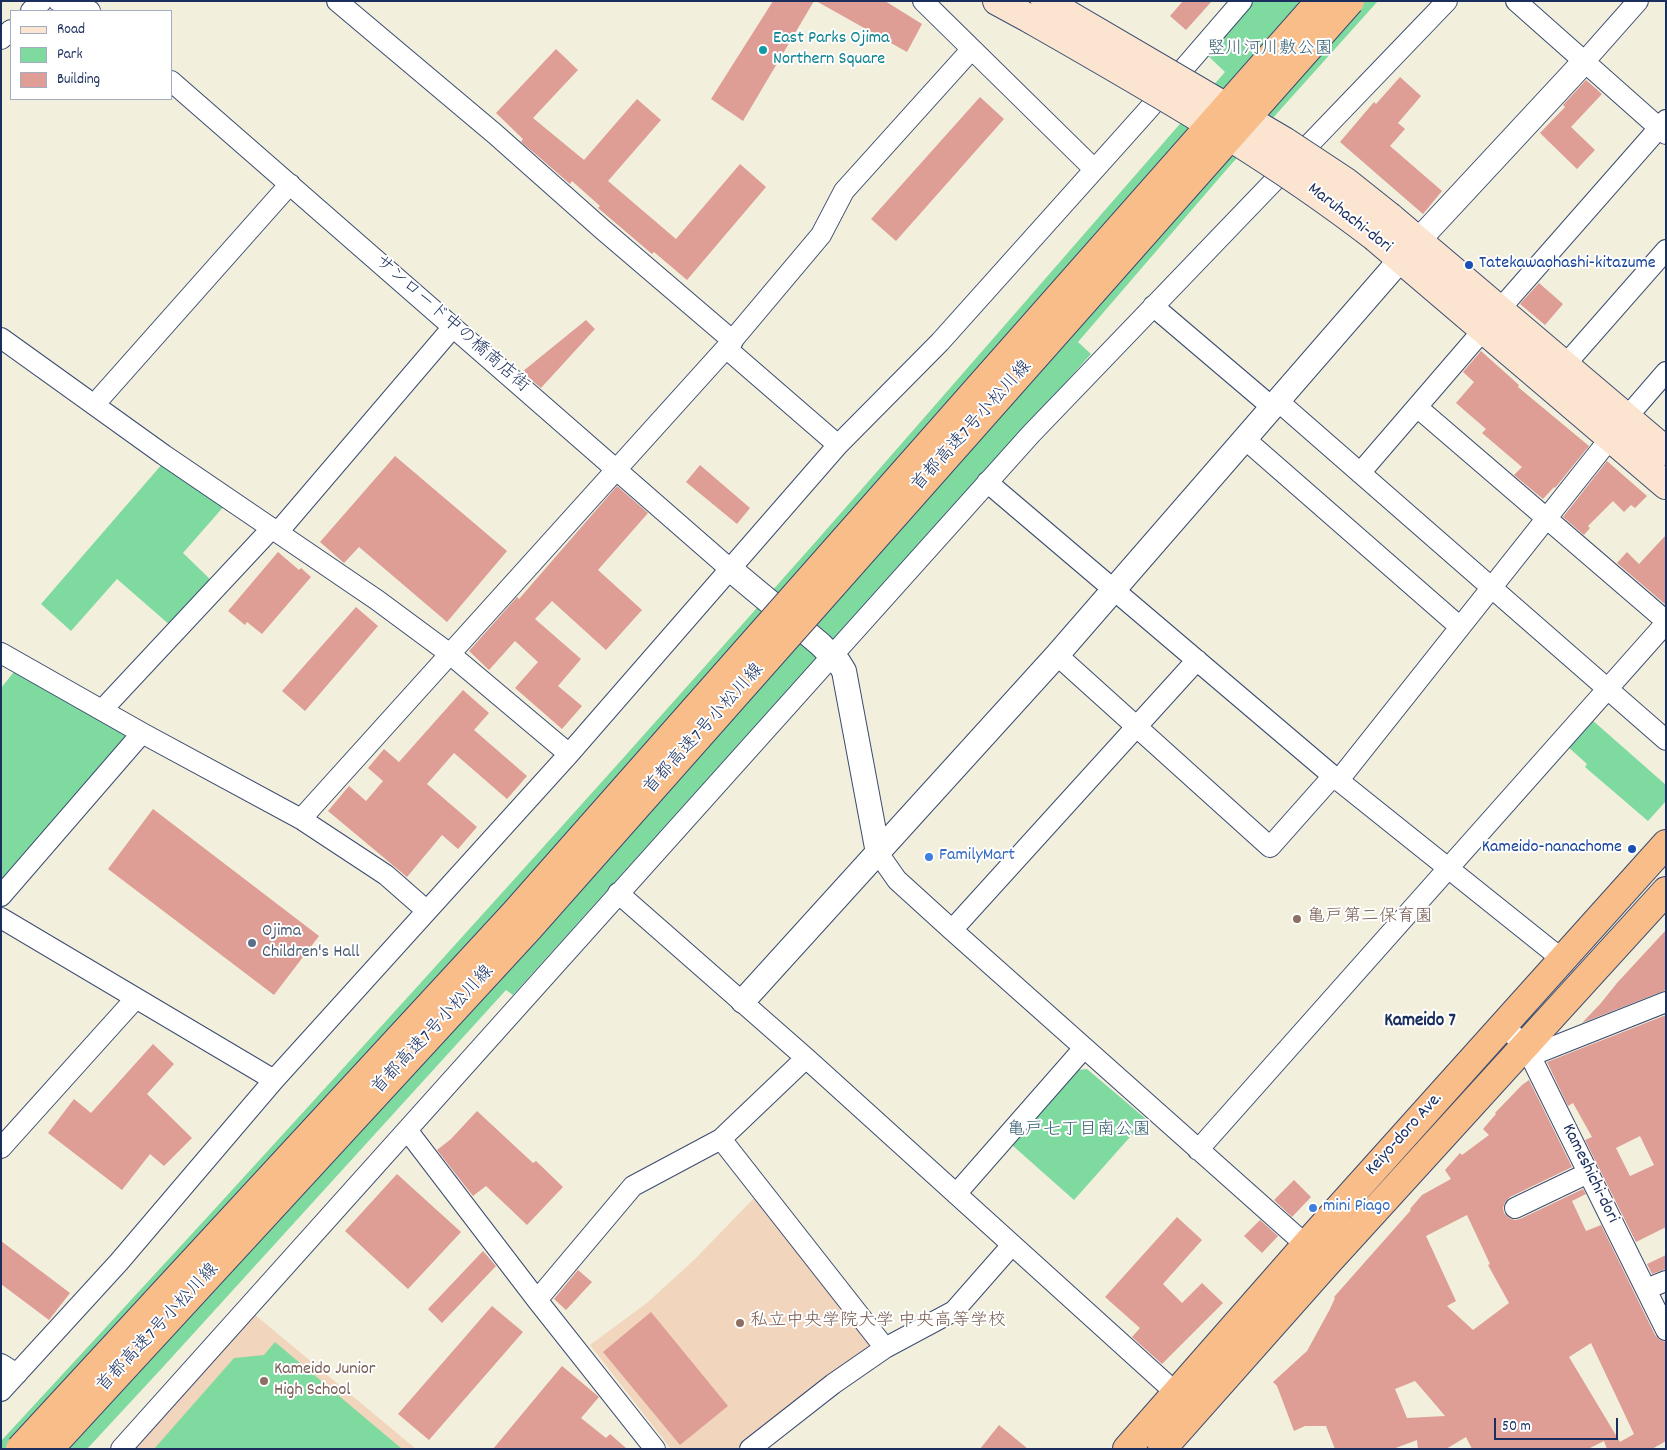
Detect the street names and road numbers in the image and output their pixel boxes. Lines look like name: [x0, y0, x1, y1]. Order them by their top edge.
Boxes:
street label: Maruhachi-dori: [1302, 179, 1396, 259]
street label: サンロード中の橋商店街: [369, 252, 533, 398]
street label: 首都高速7号小松川線: [908, 357, 1038, 497]
street label: 首都高速7号小松川線: [640, 660, 770, 800]
street label: 首都高速7号小松川線: [369, 962, 499, 1100]
street label: Keiyo-doro Ave.: [1362, 1089, 1448, 1181]
street label: Kameshichi-dori: [1556, 1121, 1622, 1227]
street label: 首都高速7号小松川線: [94, 1260, 224, 1398]

